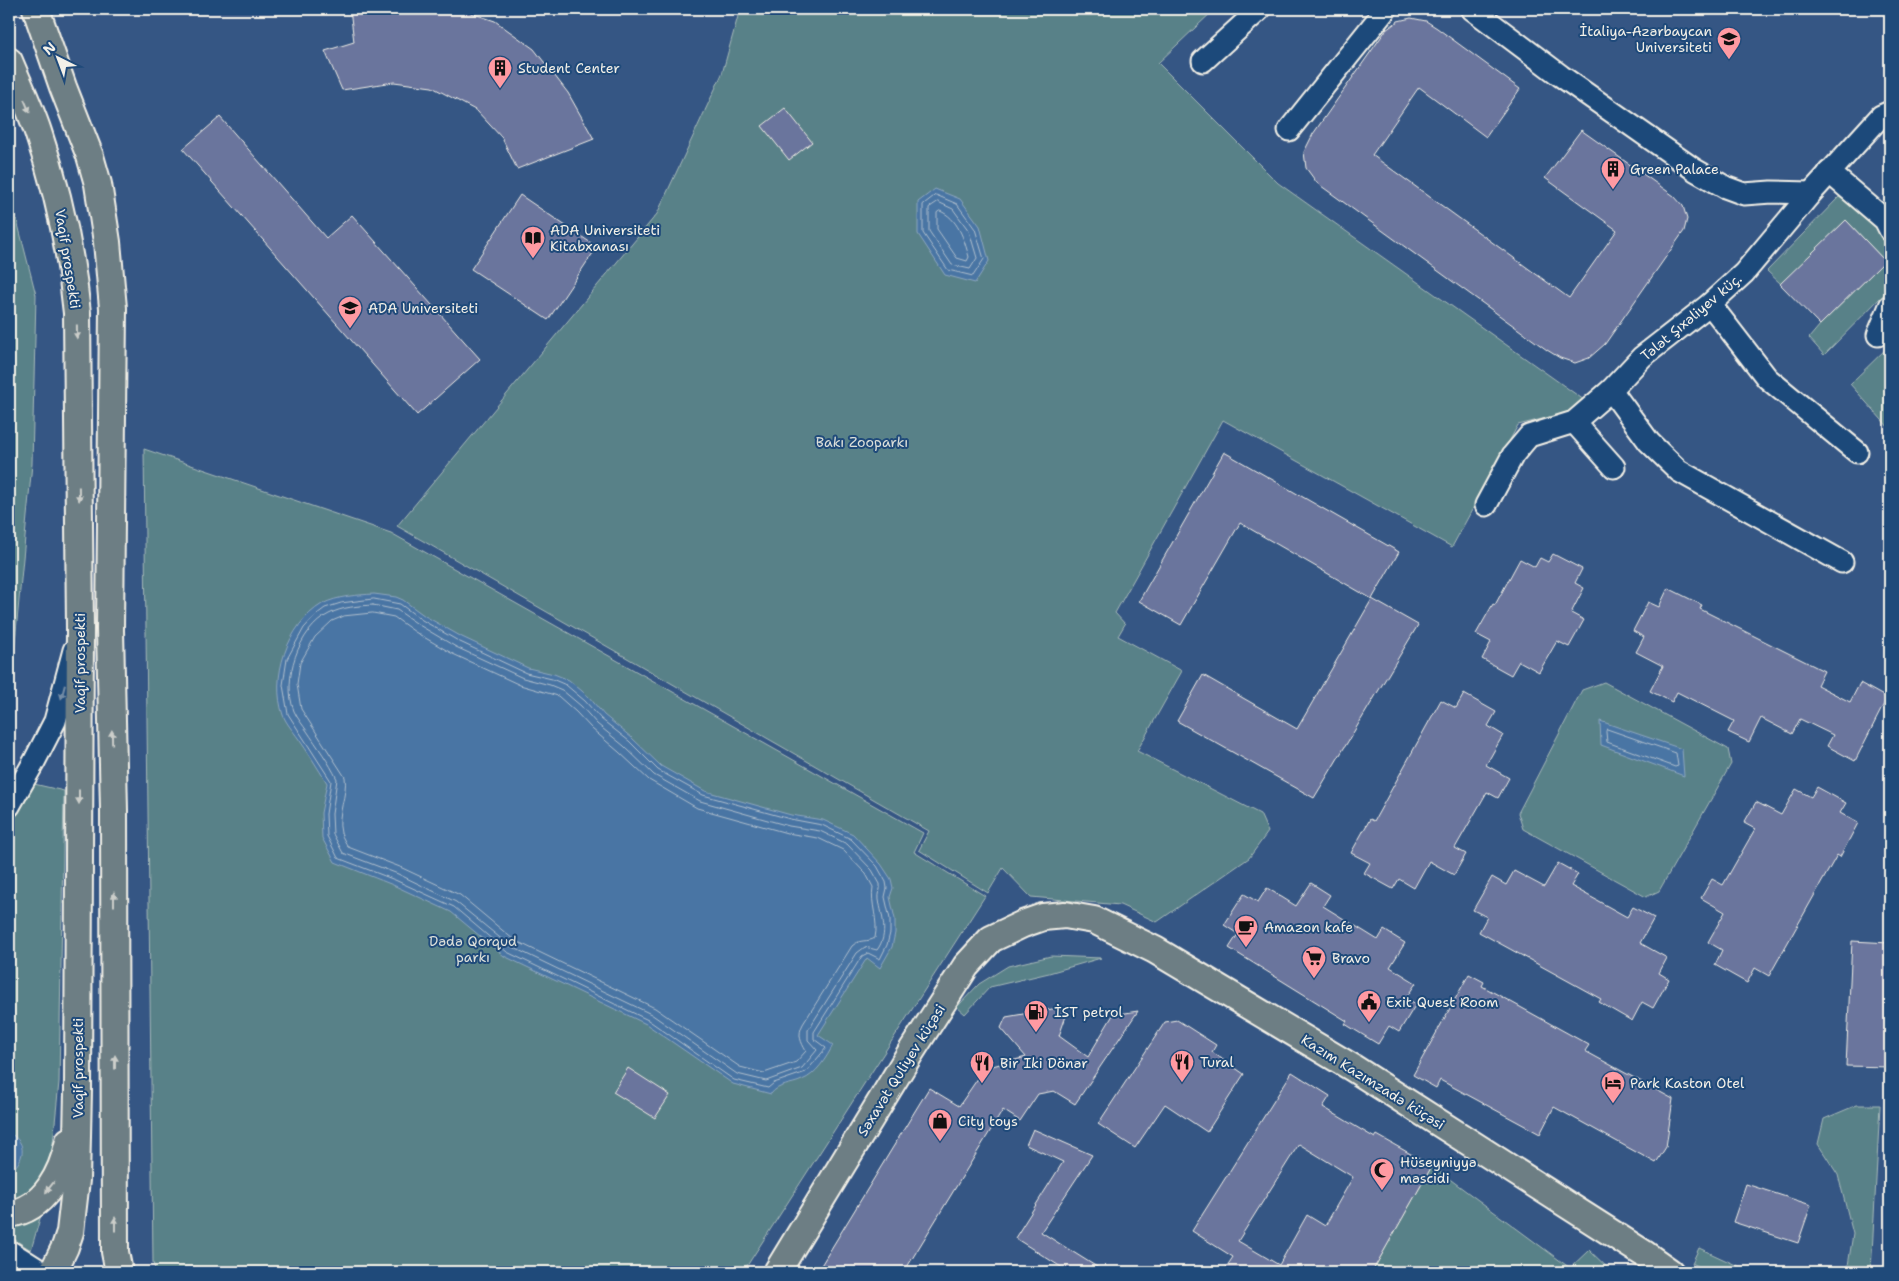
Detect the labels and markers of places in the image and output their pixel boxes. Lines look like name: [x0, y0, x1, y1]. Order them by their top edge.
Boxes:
place label: İtaliya-Azərbaycan Universiteti: [1580, 22, 1712, 56]
school or university icon: İtaliya-Azərbaycan Universiteti: [1716, 26, 1742, 60]
building icon: Student Center: [487, 55, 513, 89]
place label: Student Center: [518, 59, 620, 77]
building icon: Green Palace: [1600, 156, 1626, 190]
place label: Green Palace: [1630, 160, 1719, 178]
place label: ADA Universiteti Kitabxanası: [550, 221, 660, 255]
library icon: ADA Universiteti Kitabxanası: [520, 225, 546, 259]
school or university icon: ADA Universiteti: [337, 295, 363, 329]
place label: ADA Universiteti: [368, 299, 478, 317]
cafe icon: Amazon kafe: [1233, 914, 1259, 948]
place label: Amazon kafe: [1264, 918, 1353, 936]
supermarket icon: Bravo: [1301, 945, 1327, 979]
place label: Bravo: [1332, 949, 1370, 967]
public building icon: Exit Quest Room: [1356, 989, 1382, 1023]
place label: Exit Quest Room: [1386, 993, 1498, 1011]
fuel station icon: İST petrol: [1023, 999, 1049, 1033]
place label: İST petrol: [1054, 1003, 1124, 1021]
restaurant icon: Tural: [1169, 1049, 1195, 1083]
restaurant icon: Bir Iki Dönər: [969, 1050, 995, 1084]
place label: Tural: [1200, 1053, 1234, 1071]
place label: Bir Iki Dönər: [1000, 1054, 1088, 1072]
hotel icon: Park Kaston Otel: [1600, 1070, 1626, 1104]
place label: Park Kaston Otel: [1630, 1074, 1745, 1092]
shop icon: City toys: [927, 1108, 953, 1142]
place label: City toys: [958, 1112, 1018, 1130]
place label: Hüseyniyyə məscidi: [1400, 1153, 1477, 1187]
mosque icon: Hüseyniyyə məscidi: [1369, 1157, 1395, 1191]

